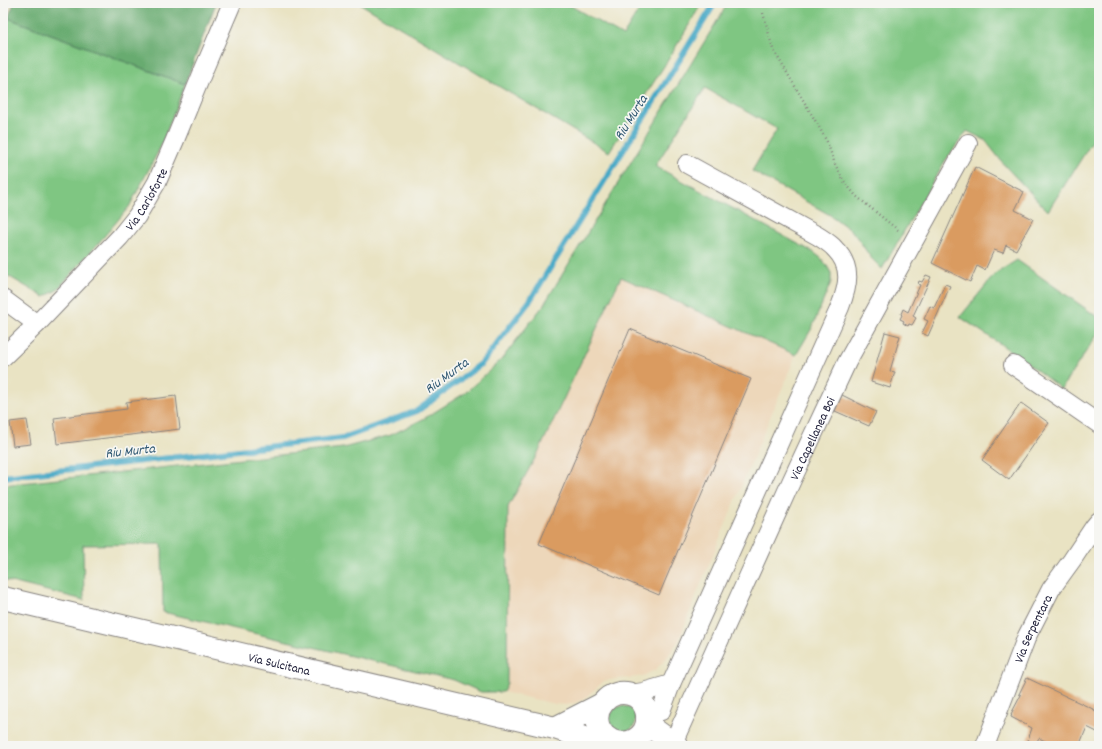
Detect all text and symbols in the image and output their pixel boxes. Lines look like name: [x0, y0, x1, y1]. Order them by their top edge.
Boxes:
water label: Riu Murta: [610, 90, 654, 144]
street label: Via Carloforte: [122, 165, 174, 236]
water label: Riu Murta: [421, 353, 474, 399]
street label: Via Capellanea Boi: [786, 394, 842, 484]
water label: Riu Murta: [104, 439, 157, 465]
street label: Via Serpentara: [1011, 591, 1059, 666]
street label: Via Sulcitana: [246, 649, 313, 682]

